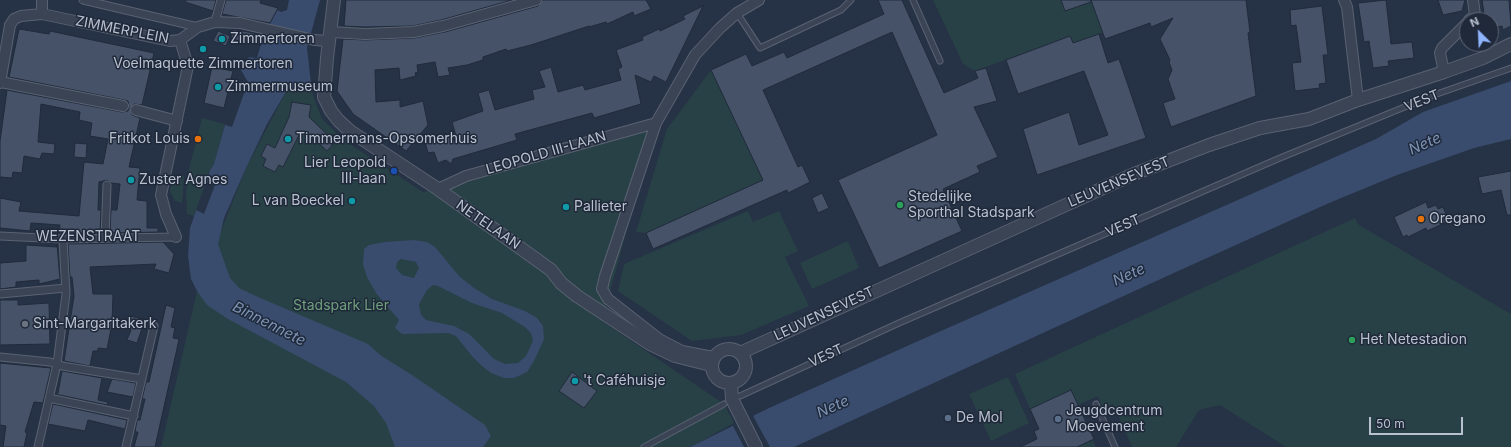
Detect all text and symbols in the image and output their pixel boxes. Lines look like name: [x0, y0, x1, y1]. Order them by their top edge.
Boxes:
north arrow: [1459, 12, 1499, 52]
street label: ZIMMERPLEIN: [74, 13, 170, 47]
text: N: [1468, 14, 1481, 30]
place label: Zimmertoren: [230, 31, 315, 47]
marker: Zimmertoren: [217, 34, 227, 44]
marker: Voelmaquette Zimmertoren: [198, 44, 208, 54]
place label: Voelmaquette Zimmertoren: [113, 56, 293, 72]
place label: Zimmermuseum: [226, 79, 333, 95]
marker: Zimmermuseum: [213, 82, 223, 92]
street label: VEST: [1402, 86, 1442, 116]
street label: LEOPOLD III-LAAN: [484, 128, 608, 178]
water label: Nete: [1406, 129, 1444, 159]
place label: Fritkot Louis: [109, 131, 190, 147]
place label: Timmermans-Opsomerhuis: [296, 131, 477, 147]
marker: Fritkot Louis: [193, 134, 203, 144]
marker: Timmermans-Opsomerhuis: [283, 134, 293, 144]
street label: LEUVENSEVEST: [1066, 153, 1172, 211]
place label: Lier Leopold III-laan: [304, 155, 386, 188]
marker: Lier Leopold III-laan: [389, 166, 399, 176]
place label: Zuster Agnes: [139, 172, 227, 188]
marker: Zuster Agnes: [126, 175, 136, 185]
place label: Stedelijke Sporthal Stadspark: [908, 189, 1035, 222]
place label: L van Boeckel: [252, 193, 344, 209]
marker: L van Boeckel: [347, 196, 357, 206]
street label: NETELAAN: [453, 197, 523, 253]
place label: Pallieter: [574, 199, 627, 215]
marker: Stedelijke Sporthal Stadspark: [895, 200, 905, 210]
marker: Pallieter: [561, 202, 571, 212]
street label: VEST: [1103, 211, 1143, 241]
place label: Oregano: [1429, 211, 1486, 227]
marker: Oregano: [1416, 214, 1426, 224]
street label: WEZENSTRAAT: [36, 229, 140, 245]
water label: Nete: [1110, 260, 1148, 290]
street label: LEUVENSEVEST: [771, 283, 877, 345]
water label: Binnennete: [229, 298, 309, 350]
park label: Stadspark Lier: [293, 298, 389, 314]
place label: Sint-Margaritakerk: [33, 316, 156, 332]
marker: Sint-Margaritakerk: [20, 319, 30, 329]
place label: Het Netestadion: [1360, 332, 1467, 348]
marker: Het Netestadion: [1347, 335, 1357, 345]
street label: VEST: [806, 341, 846, 371]
place label: 't Caféhuisje: [583, 373, 666, 389]
marker: 't Caféhuisje: [570, 376, 580, 386]
water label: Nete: [814, 392, 852, 422]
place label: Jeugdcentrum Moevement: [1066, 403, 1162, 436]
scale bar: [1371, 409, 1465, 435]
place label: De Mol: [956, 410, 1003, 426]
marker: De Mol: [943, 413, 953, 423]
marker: Jeugdcentrum Moevement: [1053, 414, 1063, 424]
text: 50 m: [1376, 416, 1405, 431]

